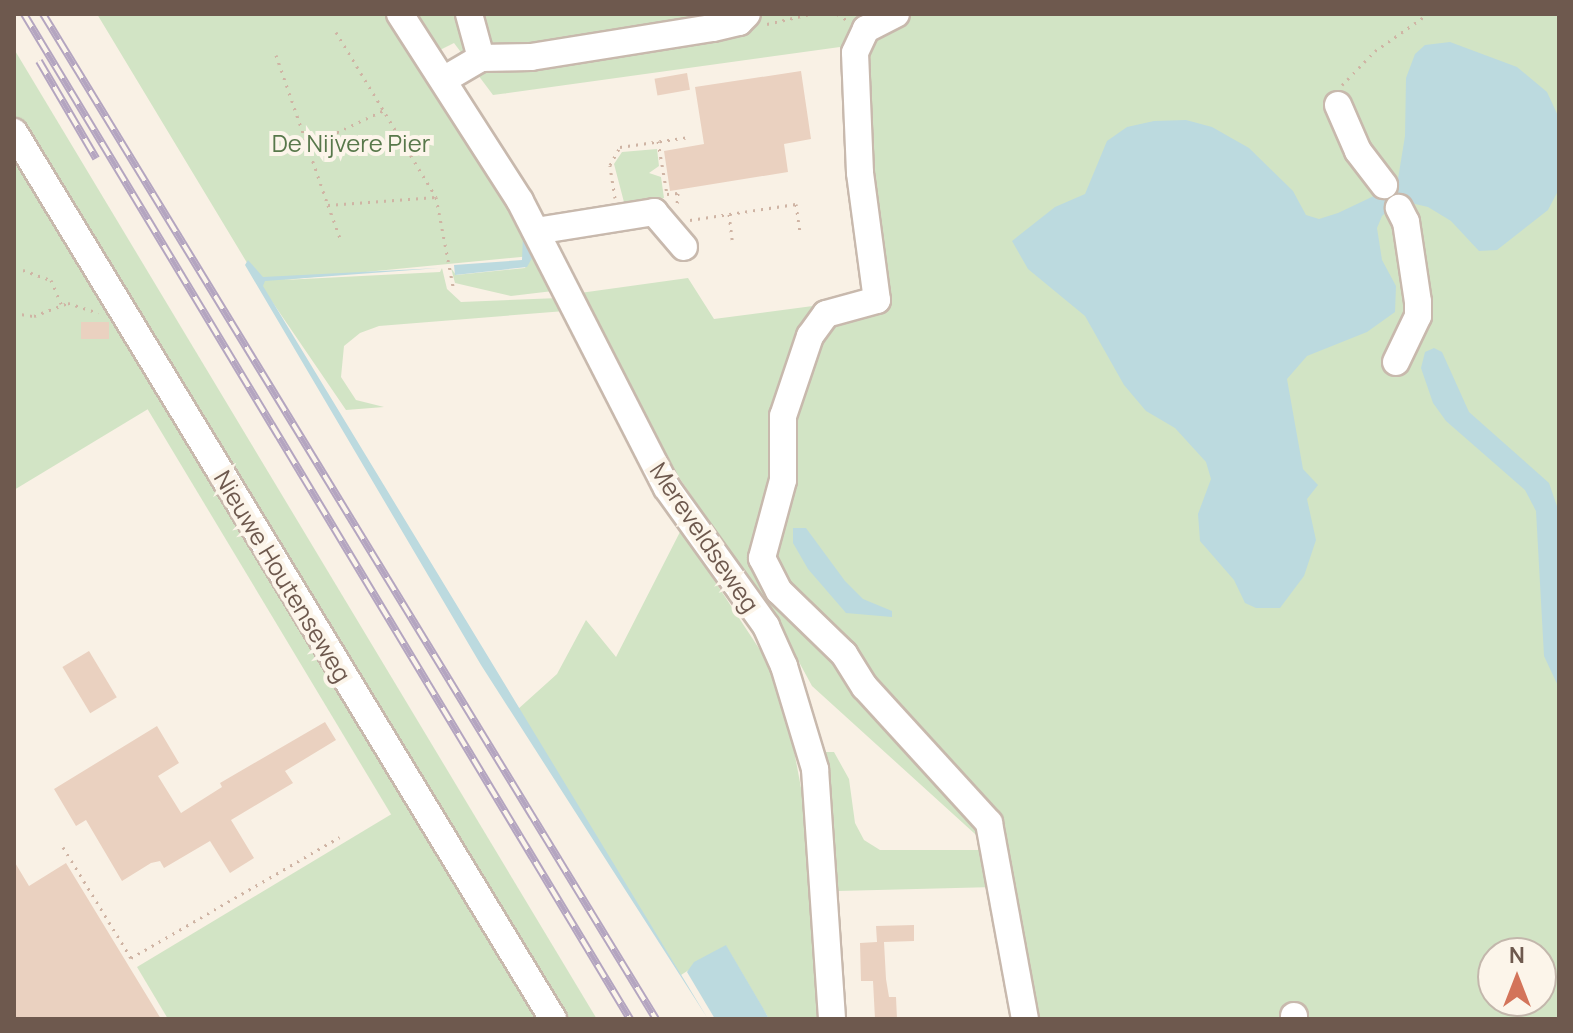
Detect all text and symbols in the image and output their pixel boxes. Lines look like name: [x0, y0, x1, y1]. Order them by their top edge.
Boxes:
park label: De Nijvere Pier: [272, 129, 430, 157]
street label: Mereveldseweg: [644, 457, 766, 617]
street label: Nieuwe Houtenseweg: [209, 465, 357, 687]
north arrow: [1477, 937, 1557, 1017]
text: N: [1509, 940, 1525, 970]

